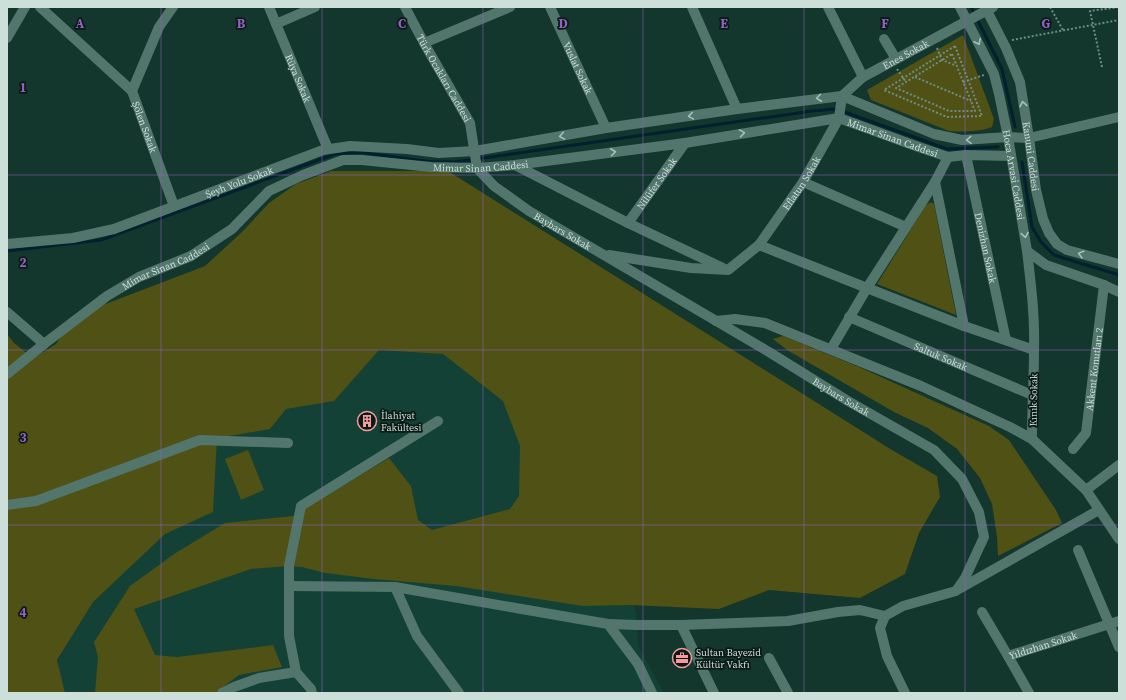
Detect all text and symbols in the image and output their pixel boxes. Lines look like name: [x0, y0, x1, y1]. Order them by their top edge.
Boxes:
text: A: [76, 15, 85, 32]
text: B: [237, 15, 246, 32]
text: C: [398, 15, 406, 32]
text: D: [558, 15, 568, 32]
text: E: [720, 15, 728, 32]
text: F: [881, 15, 889, 32]
text: G: [1042, 15, 1051, 32]
street label: Türk Ocakları Caddesi: [414, 32, 474, 124]
street label: Enes Sokak: [880, 37, 931, 72]
one-way arrow: [973, 38, 981, 45]
street label: Vuslat Sokak: [560, 40, 596, 97]
street label: Rüya Sokak: [282, 52, 314, 105]
text: 1: [19, 79, 27, 96]
one-way arrow: [816, 93, 823, 102]
street label: Şölen Sokak: [129, 100, 160, 155]
one-way arrow: [1020, 101, 1028, 107]
one-way arrow: [688, 111, 694, 120]
street label: Mimar Sinan Caddesi: [846, 116, 940, 160]
street label: Kanuni Caddesi: [1019, 121, 1042, 192]
street label: Hoca Arvasi Caddesi: [1000, 129, 1028, 221]
one-way arrow: [739, 130, 745, 138]
one-way arrow: [559, 131, 565, 140]
one-way arrow: [966, 135, 972, 144]
one-way arrow: [610, 148, 617, 157]
street label: Nilüfer Sokak: [634, 154, 680, 212]
street label: Eflatun Sokak: [779, 154, 823, 213]
street label: Mimar Sinan Caddesi: [433, 157, 529, 175]
street label: Şeyh Yolu Sokak: [204, 163, 276, 201]
street label: Baybars Sokak: [531, 209, 594, 253]
street label: Denizhan Sokak: [972, 211, 1000, 285]
one-way arrow: [1020, 232, 1028, 238]
street label: Mimar Sinan Caddesi: [120, 240, 212, 293]
one-way arrow: [1078, 250, 1085, 259]
text: 2: [19, 254, 27, 271]
street label: Akkent Konutları 2: [1083, 327, 1106, 411]
street label: Saltuk Sokak: [912, 340, 970, 374]
street label: Kınık Sokak: [1027, 373, 1040, 427]
street label: Baybars Sokak: [810, 375, 872, 419]
place label: İlahiyat Fakültesi: [381, 409, 421, 434]
building icon: İlahiyat Fakültesi: [356, 410, 378, 432]
text: 3: [19, 429, 27, 446]
text: 4: [19, 604, 27, 621]
street label: Yıldızhan Sokak: [1007, 629, 1079, 662]
place label: Sultan Bayezid Kültür Vakfı: [696, 646, 761, 671]
office icon: Sultan Bayezid Kültür Vakfı: [671, 647, 693, 669]

